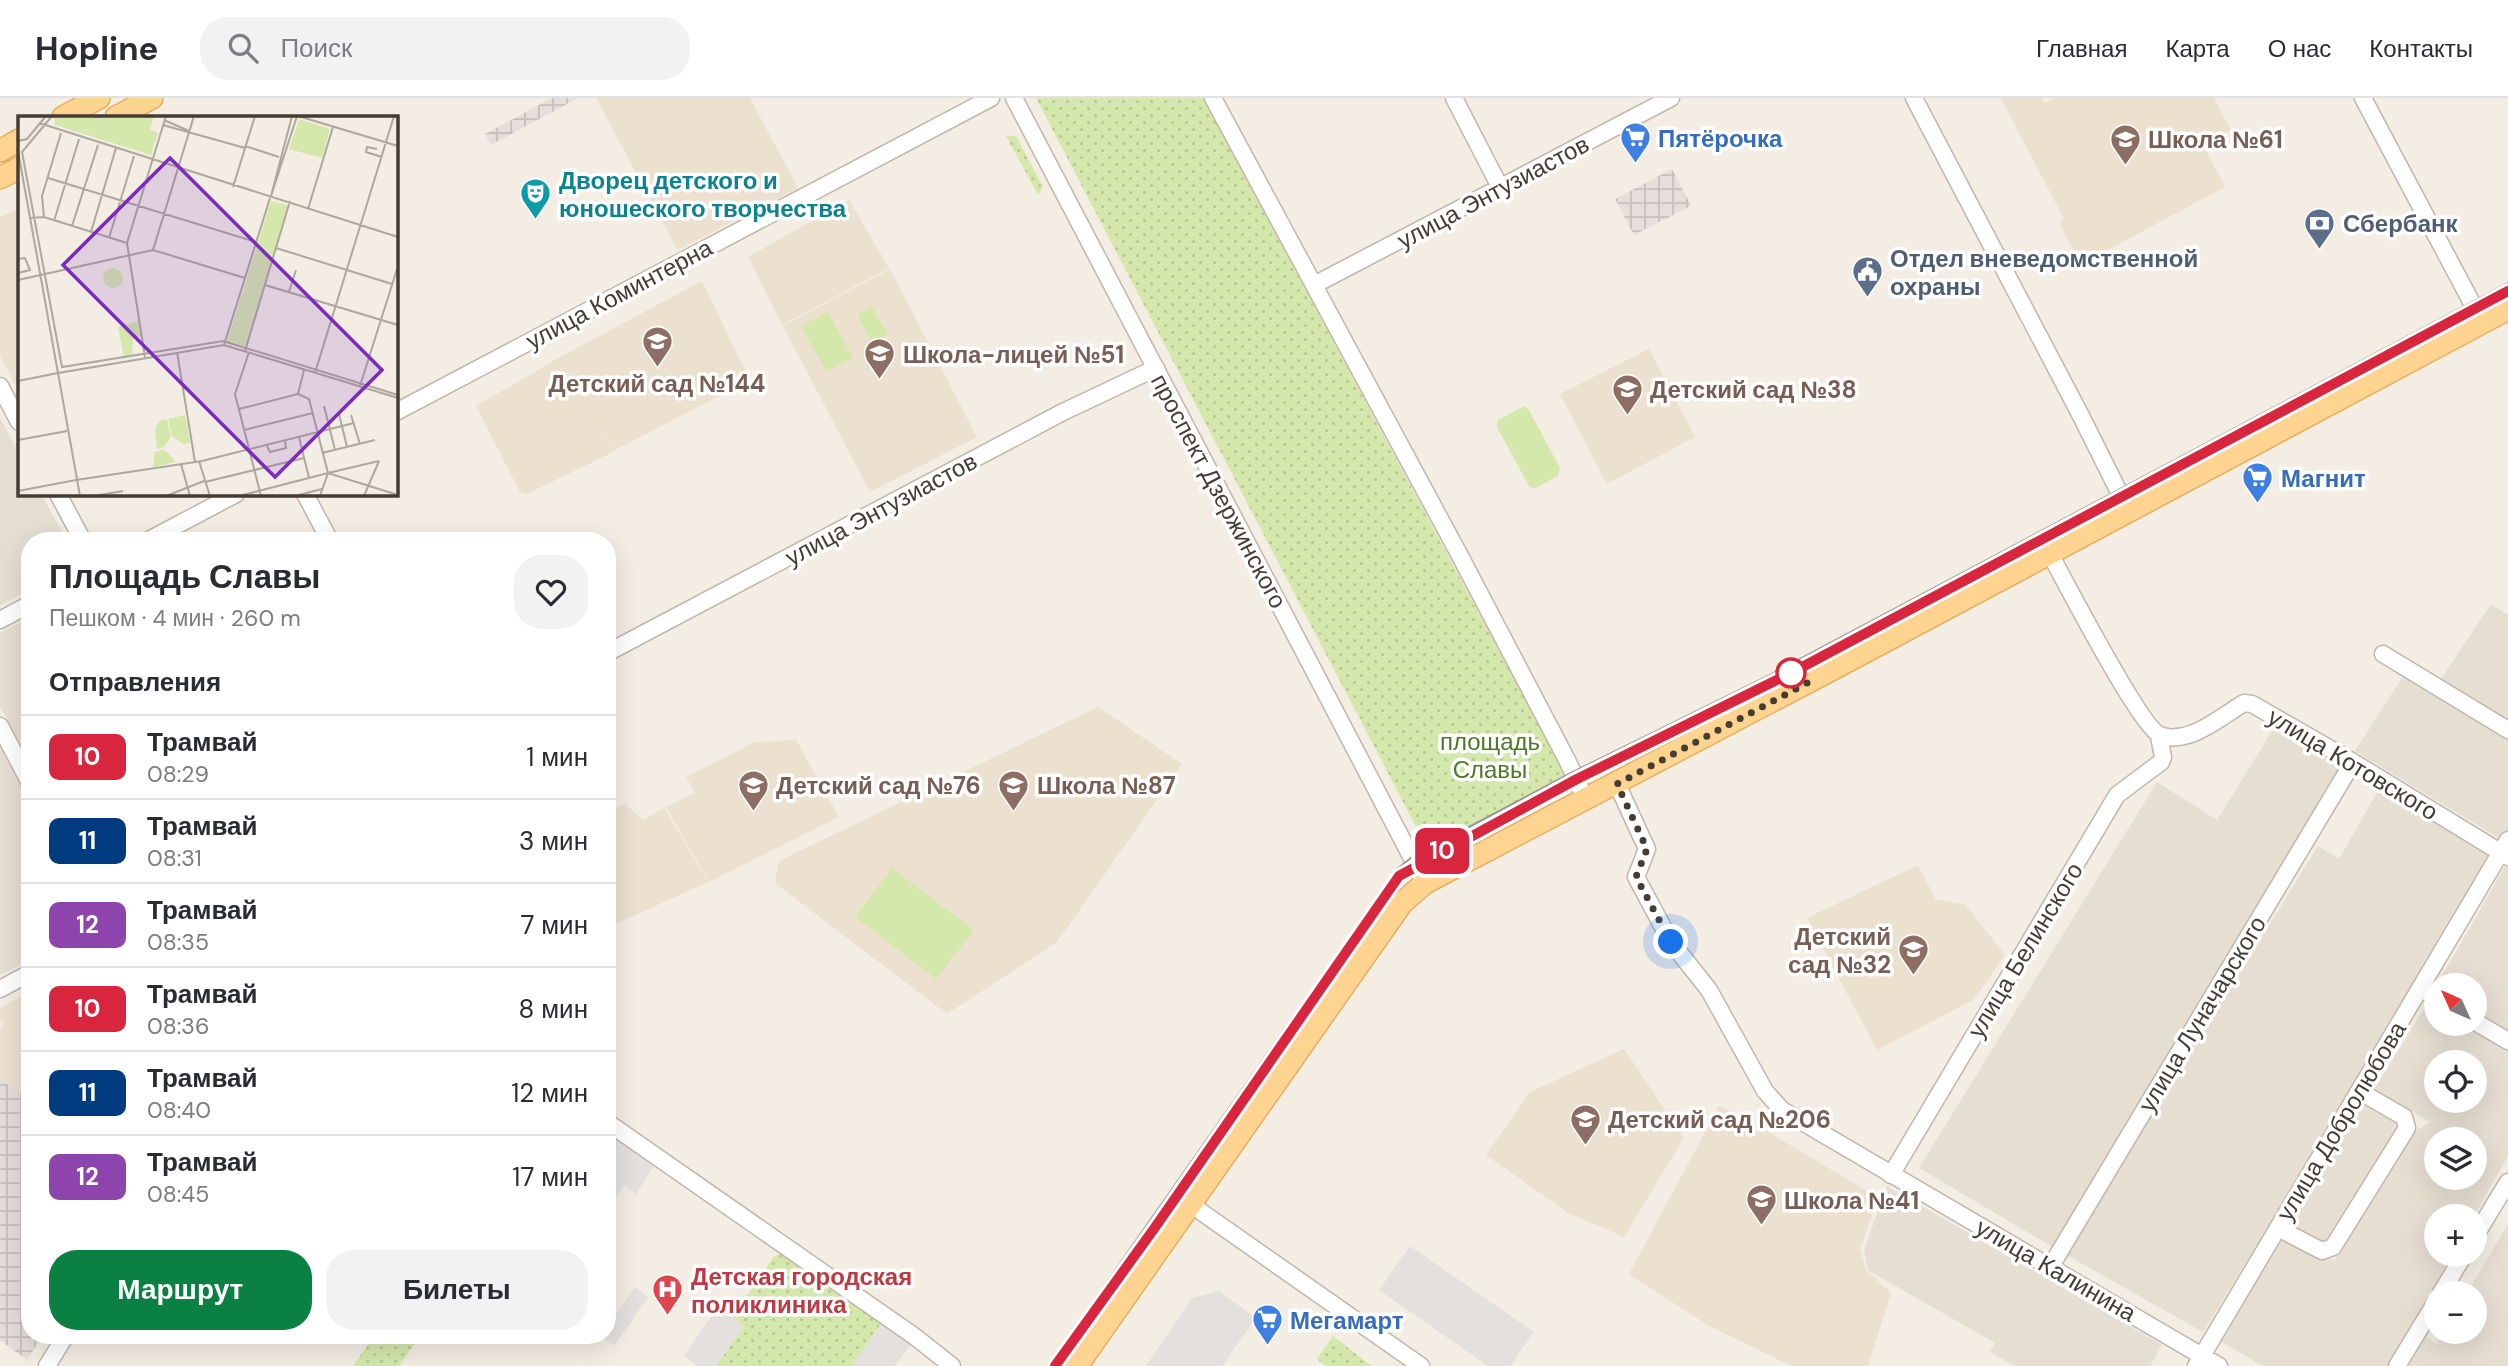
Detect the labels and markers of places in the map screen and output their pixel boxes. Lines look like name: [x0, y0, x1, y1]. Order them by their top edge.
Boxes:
supermarket icon: Пятёрочка: [1618, 121, 1652, 165]
school or university icon: Школа №61: [2108, 122, 2142, 166]
place label: Пятёрочка: [1658, 123, 1783, 154]
place label: Школа №61: [2148, 124, 2283, 155]
place label: Дворец детского и юношеского творчества: [559, 165, 847, 224]
theatre icon: Дворец детского и юношеского творчества: [519, 177, 553, 221]
bank icon: Сбербанк: [2303, 206, 2337, 250]
place label: Сбербанк: [2343, 208, 2459, 239]
place label: Отдел вневедомственной охраны: [1890, 243, 2198, 302]
public building icon: Отдел вневедомственной охраны: [1850, 255, 1884, 299]
school or university icon: Детский сад №144: [640, 324, 674, 368]
school or university icon: Школа-лицей №51: [863, 337, 897, 381]
place label: Школа-лицей №51: [903, 339, 1124, 370]
place label: Детский сад №144: [549, 368, 765, 399]
school or university icon: Детский сад №38: [1610, 372, 1644, 416]
place label: Детский сад №38: [1650, 374, 1857, 405]
supermarket icon: Магнит: [2241, 461, 2275, 505]
place label: Магнит: [2281, 463, 2366, 494]
unlabelled marker: [1776, 658, 1806, 688]
school or university icon: Детский сад №76: [736, 768, 770, 812]
school or university icon: Школа №87: [997, 768, 1031, 812]
place label: Детский сад №76: [776, 770, 981, 801]
place label: Школа №87: [1037, 770, 1176, 801]
place label: Детский сад №32: [1788, 921, 1891, 980]
school or university icon: Детский сад №32: [1897, 933, 1931, 977]
school or university icon: Детский сад №206: [1568, 1102, 1602, 1146]
place label: Детский сад №206: [1608, 1104, 1831, 1135]
school or university icon: Школа №41: [1744, 1183, 1778, 1227]
place label: Школа №41: [1784, 1185, 1919, 1216]
place label: Детская городская поликлиника: [691, 1261, 912, 1320]
hospital icon: Детская городская поликлиника: [651, 1273, 685, 1317]
supermarket icon: Мегамарт: [1250, 1303, 1284, 1347]
place label: Мегамарт: [1290, 1305, 1404, 1336]

